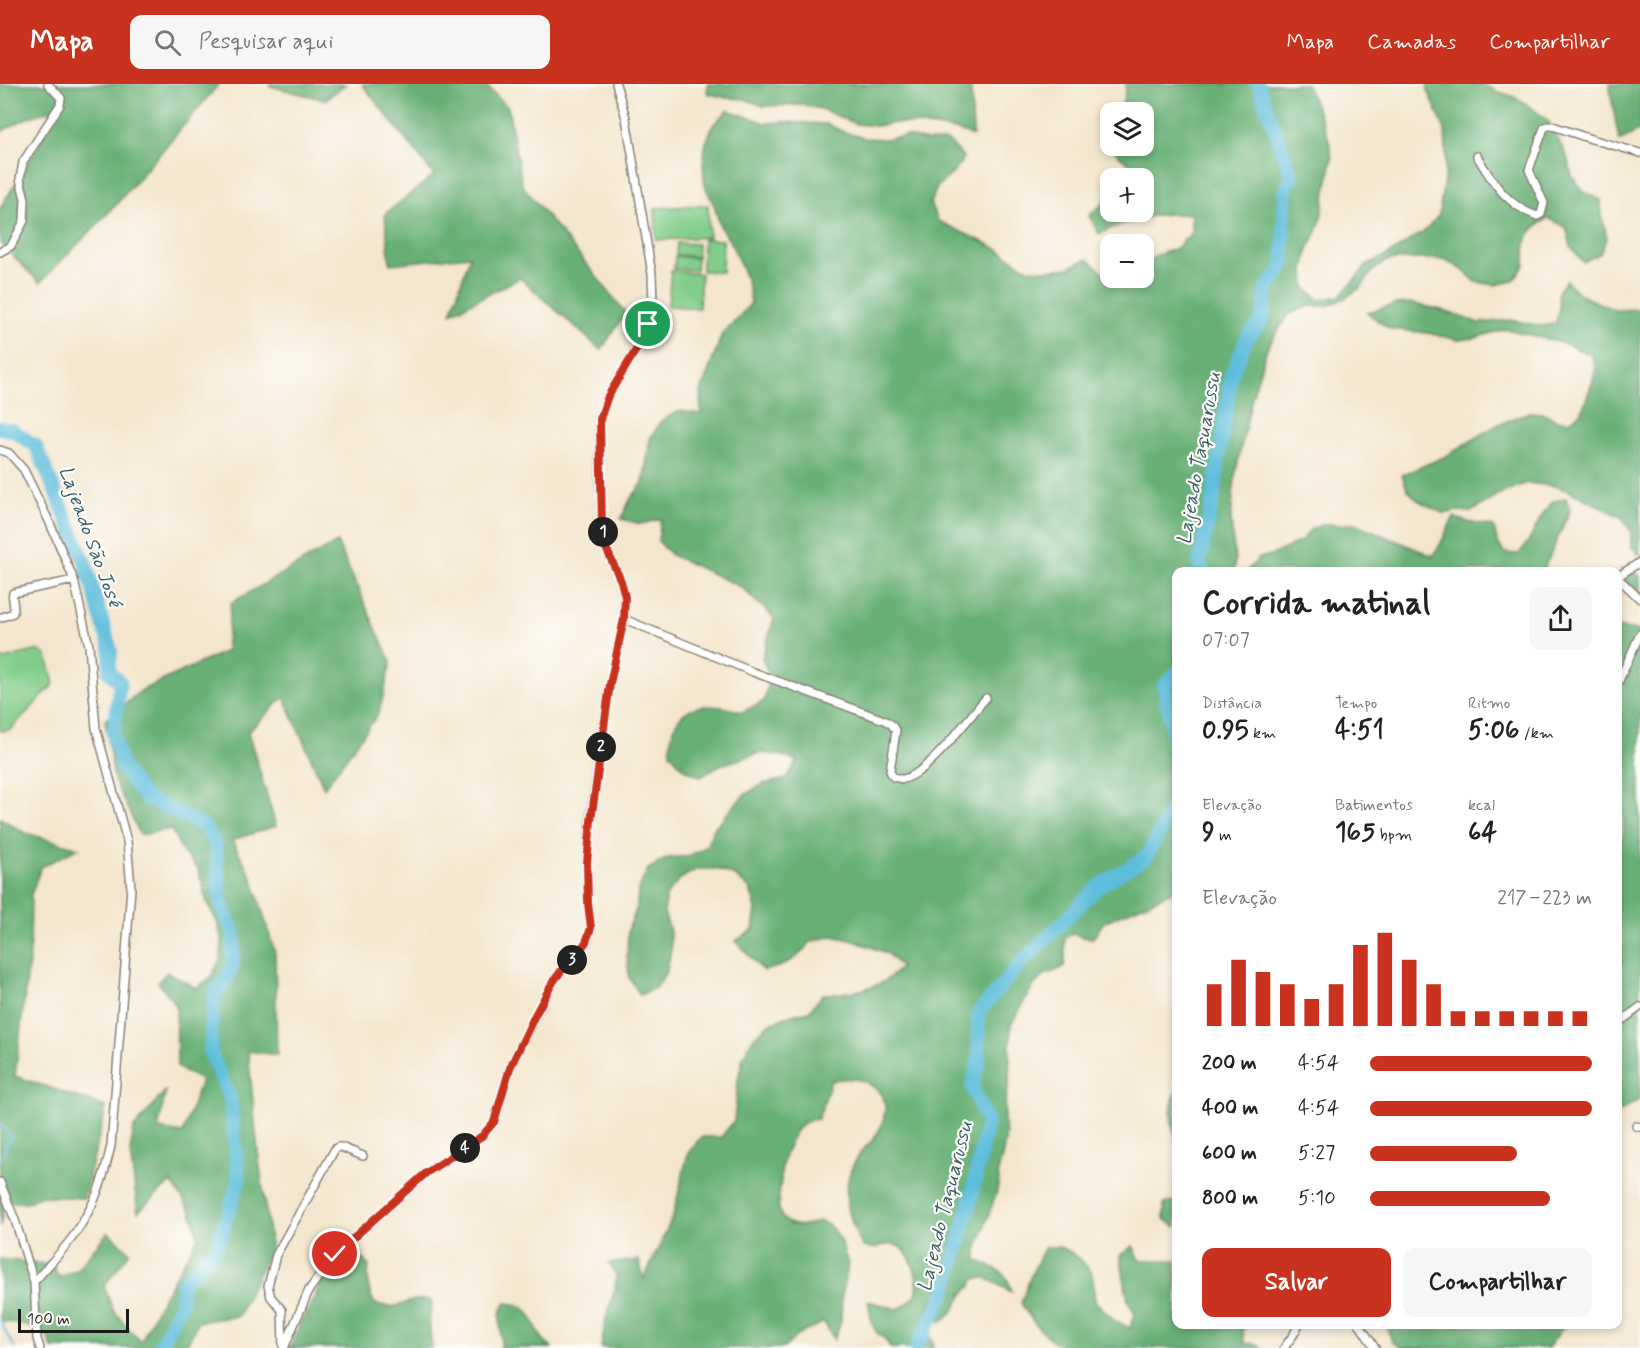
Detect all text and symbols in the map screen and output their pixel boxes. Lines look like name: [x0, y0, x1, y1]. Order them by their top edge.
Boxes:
search box: [130, 15, 550, 69]
text: Mapa: [30, 24, 94, 61]
icon: search: [151, 26, 184, 59]
text: Pesquisar aqui: [199, 28, 334, 56]
text: Mapa: [1286, 28, 1334, 56]
text: Camadas: [1367, 28, 1456, 56]
text: Compartilhar: [1489, 28, 1610, 56]
map controls: [1100, 102, 1154, 288]
button: layers: [1100, 102, 1154, 156]
button: +: [1100, 168, 1154, 222]
button: −: [1100, 234, 1154, 288]
pin: [622, 298, 673, 349]
icon: arrive: [631, 307, 664, 340]
water label: Lajeado Taquarussu: [1171, 370, 1228, 547]
water label: Lajeado São José: [52, 463, 129, 613]
pin: 1: [588, 517, 618, 547]
text: 1: [599, 521, 607, 542]
text: Corrida matinal: [1202, 582, 1430, 626]
button: share: [1529, 587, 1592, 650]
text: 07:07: [1202, 627, 1250, 654]
text: Distância: [1202, 693, 1262, 714]
text: Tempo: [1335, 693, 1377, 714]
text: Ritmo: [1468, 693, 1510, 714]
text: 0.95: [1202, 714, 1249, 748]
text: 4:51: [1335, 714, 1384, 748]
text: 5:06: [1468, 714, 1519, 748]
text: km: [1249, 723, 1276, 744]
text: /km: [1519, 723, 1554, 744]
pin: 2: [586, 732, 616, 762]
text: 2: [597, 736, 605, 757]
text: Elevação: [1202, 795, 1262, 816]
text: Batimentos: [1335, 795, 1413, 816]
text: kcal: [1468, 795, 1495, 816]
text: 9: [1202, 816, 1215, 850]
text: 165: [1335, 816, 1375, 850]
text: 64: [1468, 816, 1497, 850]
text: m: [1215, 825, 1232, 846]
text: bpm: [1375, 825, 1412, 846]
text: Elevação: [1202, 885, 1277, 912]
text: 217–223 m: [1497, 885, 1592, 912]
pin: 3: [557, 945, 587, 975]
text: 3: [568, 949, 576, 970]
text: 200 m: [1202, 1050, 1257, 1077]
text: 4:54: [1298, 1050, 1339, 1077]
text: 400 m: [1202, 1095, 1258, 1122]
text: 4:54: [1298, 1095, 1339, 1122]
water label: Lajeado Taquarussu: [911, 1118, 980, 1294]
pin: 4: [450, 1133, 480, 1163]
text: 4: [460, 1137, 470, 1158]
text: 600 m: [1202, 1140, 1257, 1167]
text: 5:27: [1298, 1140, 1335, 1167]
text: 800 m: [1202, 1185, 1258, 1212]
text: 5:10: [1298, 1185, 1336, 1212]
pin: [309, 1228, 360, 1279]
icon: check: [318, 1237, 351, 1270]
button: Salvar: [1202, 1248, 1391, 1317]
button: Compartilhar: [1403, 1248, 1592, 1317]
scale bar: [18, 1306, 129, 1334]
text: 100 m: [27, 1309, 70, 1330]

